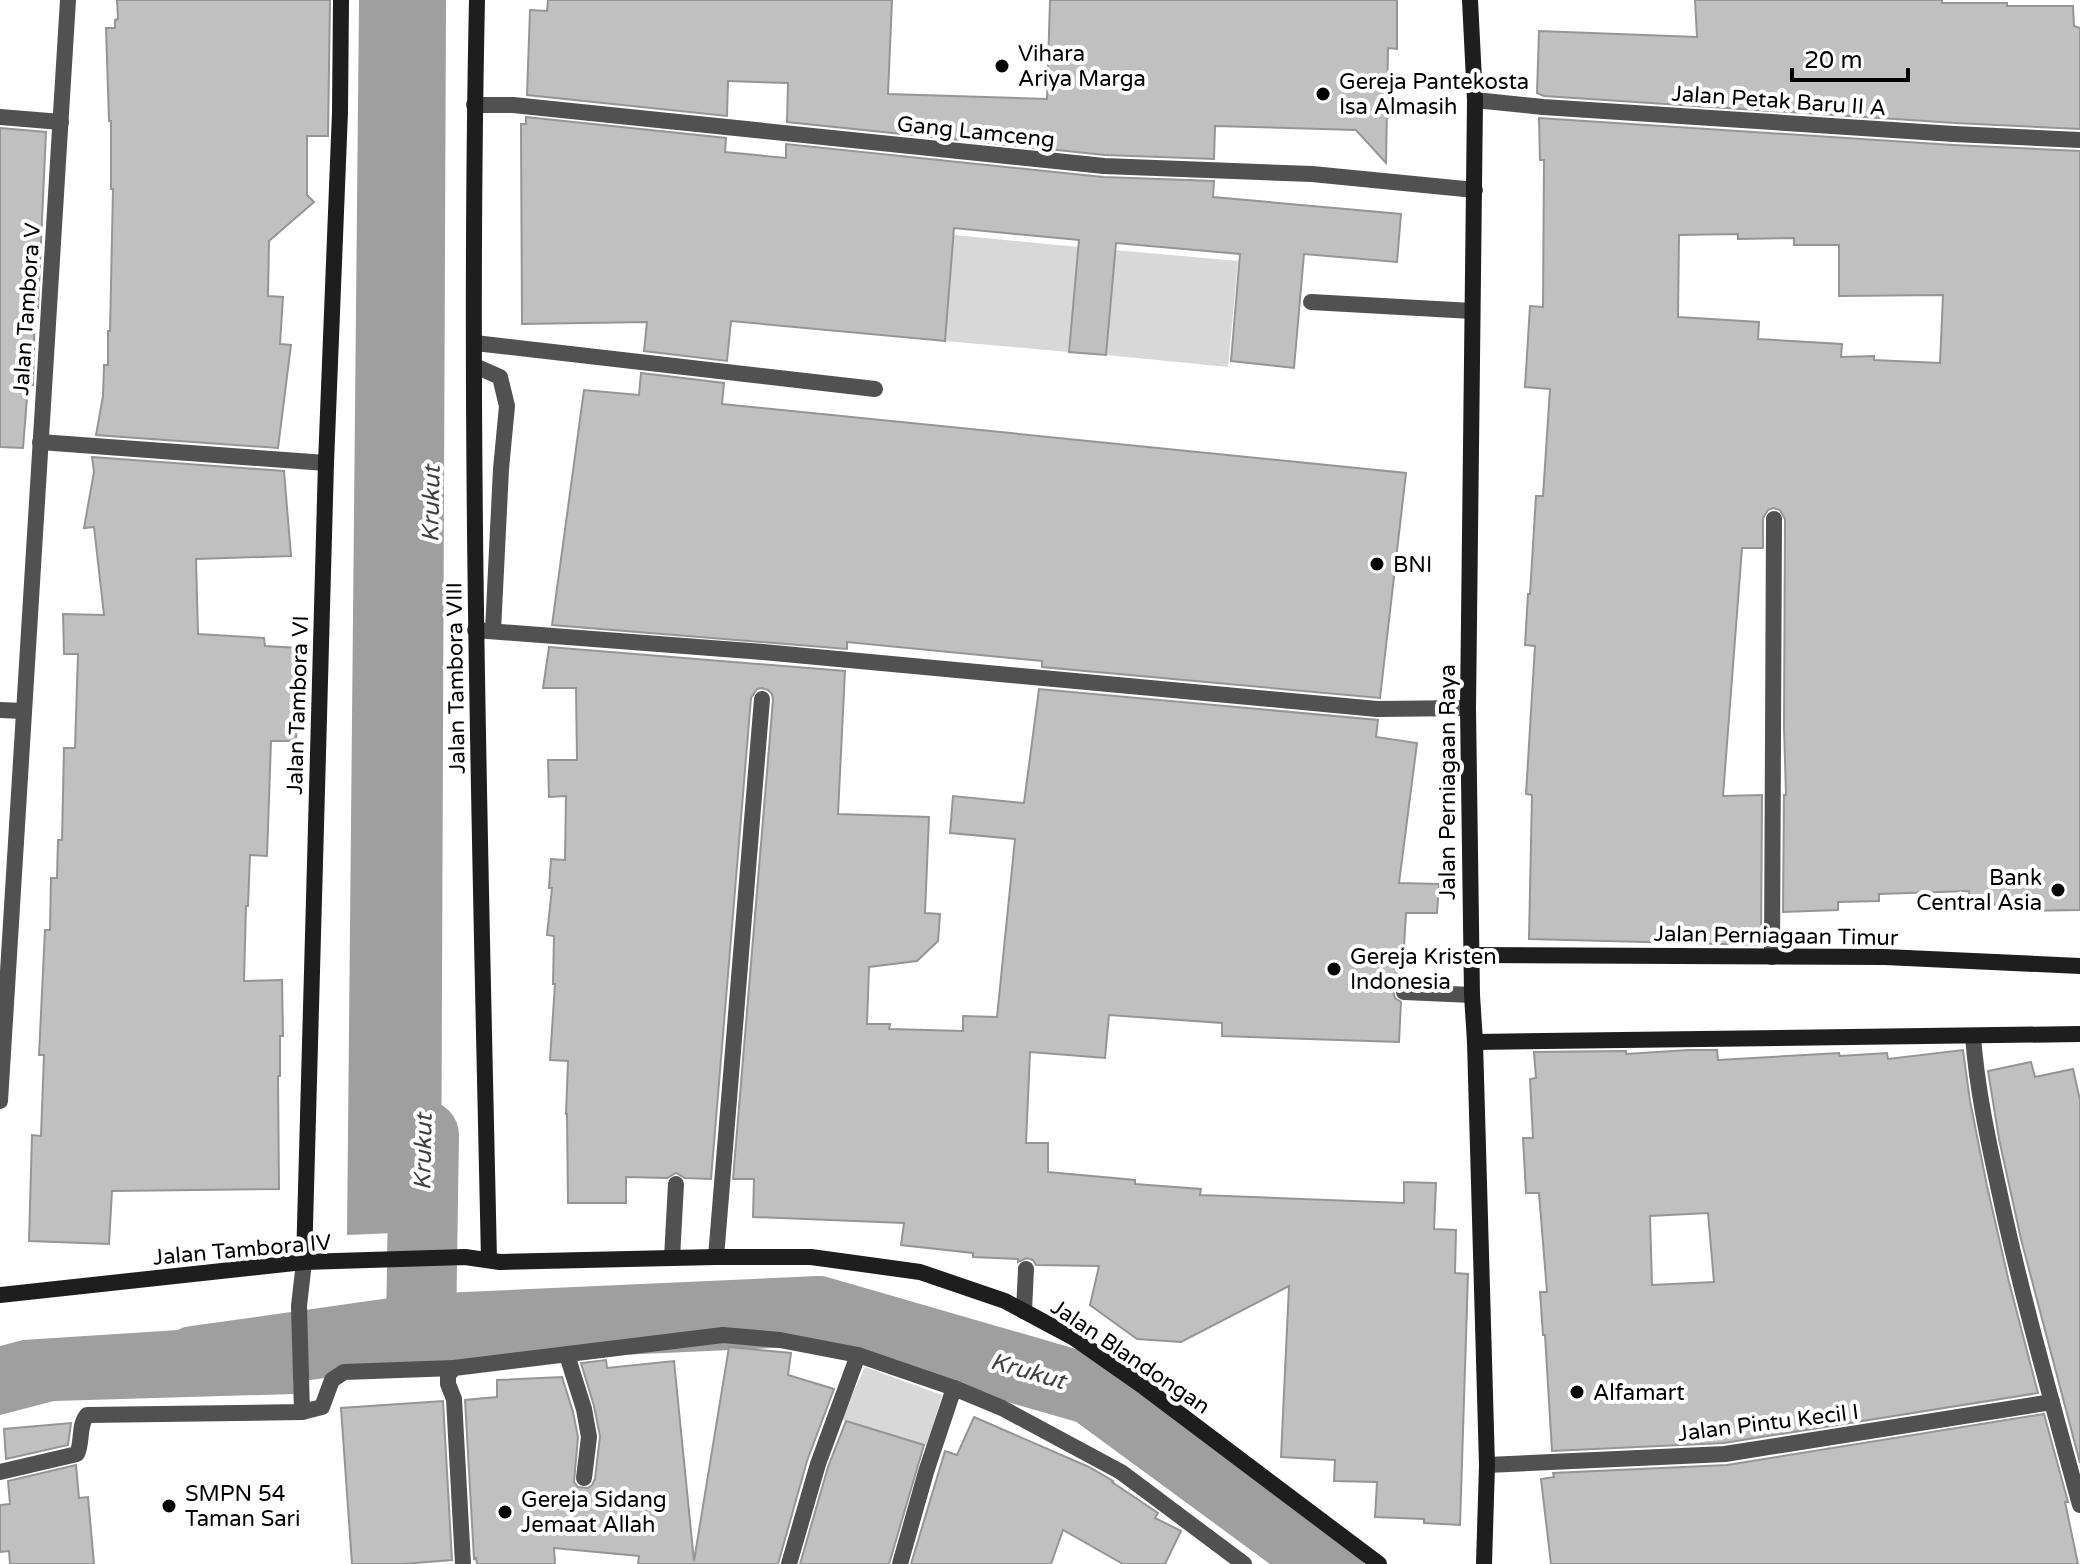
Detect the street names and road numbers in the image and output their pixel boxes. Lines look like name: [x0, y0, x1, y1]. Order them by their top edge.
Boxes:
street label: Jalan Petak Baru II A: [1671, 81, 1887, 121]
street label: Gang Lamceng: [896, 111, 1056, 153]
street label: Jalan Tambora V: [8, 222, 46, 396]
street label: Jalan Tambora VIII: [441, 582, 471, 774]
street label: Jalan Tambora VI: [282, 615, 314, 795]
street label: Jalan Perniagaan Raya: [1435, 664, 1461, 900]
street label: Jalan Perniagaan Timur: [1654, 921, 1899, 951]
street label: Jalan Tambora IV: [152, 1229, 332, 1271]
street label: Jalan Blandongan: [1046, 1294, 1215, 1420]
street label: Jalan Pintu Kecil I: [1676, 1399, 1860, 1447]

